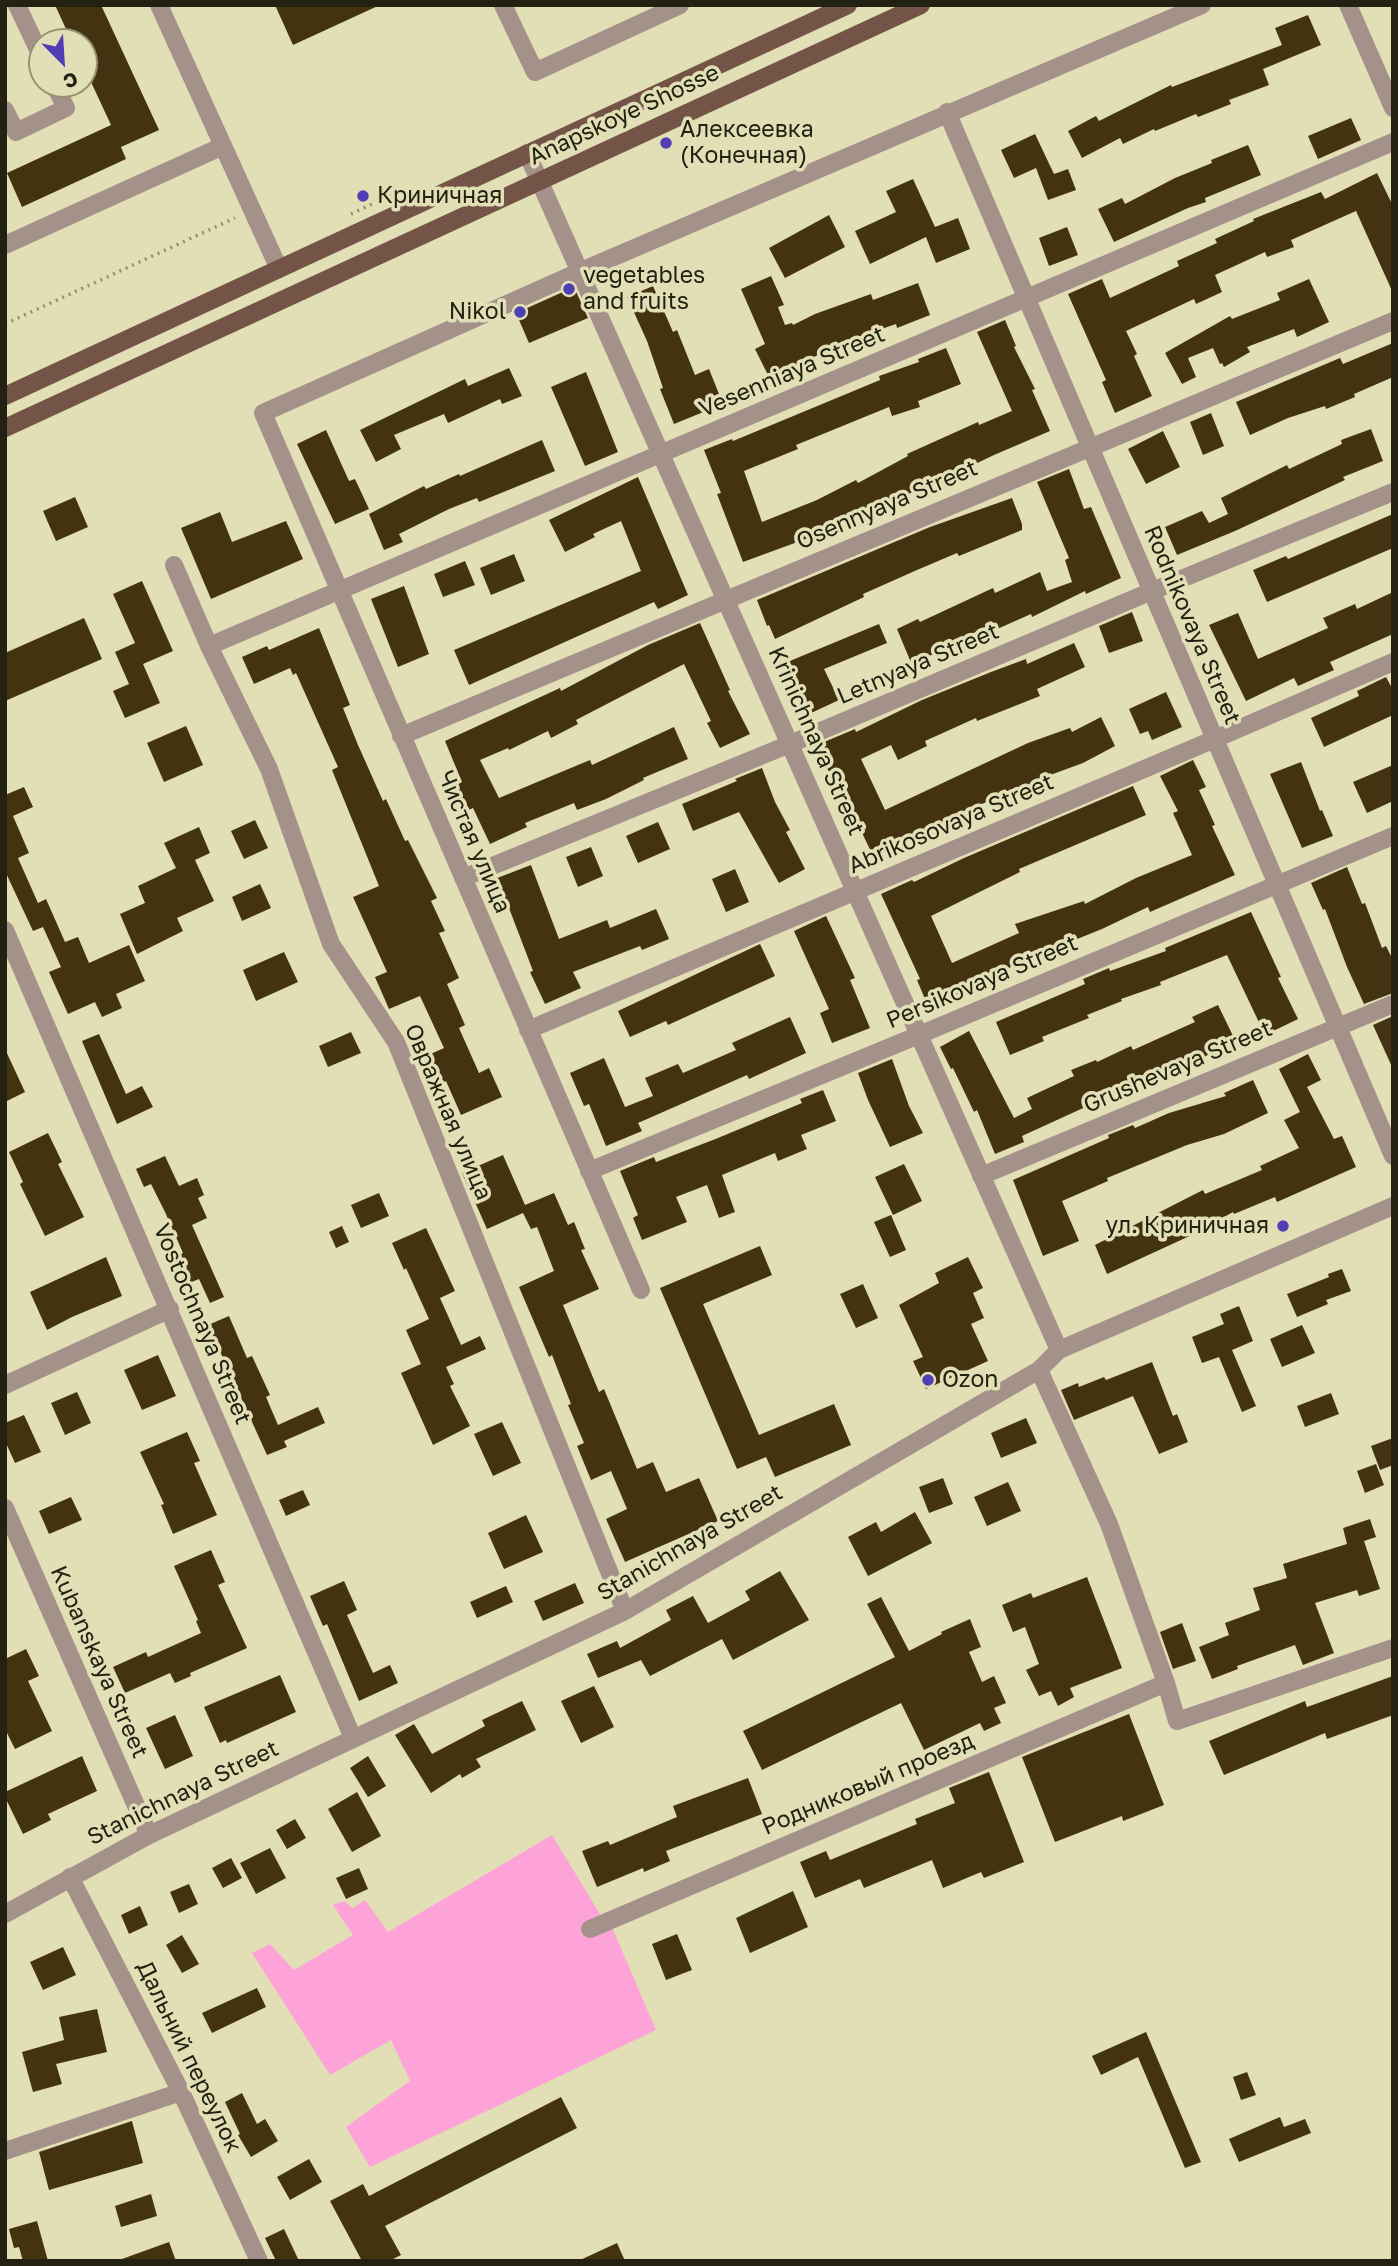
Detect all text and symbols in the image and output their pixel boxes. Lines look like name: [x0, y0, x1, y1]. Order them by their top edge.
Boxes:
north arrow: [28, 28, 98, 98]
street label: Anapskoye Shosse: [525, 59, 723, 171]
text: С: [60, 68, 82, 94]
place label: Алексеевка (Конечная): [680, 116, 814, 170]
marker: Алексеевка (Конечная): [658, 135, 674, 151]
place label: Криничная: [377, 182, 502, 210]
marker: Криничная: [355, 188, 371, 204]
place label: vegetables and fruits: [583, 262, 705, 316]
marker: vegetables and fruits: [561, 281, 577, 297]
place label: Nikol: [449, 298, 506, 326]
marker: Nikol: [512, 304, 528, 320]
street label: Vesenniaya Street: [695, 320, 889, 424]
street label: Osennyaya Street: [792, 454, 982, 556]
street label: Rodnikovaya Street: [1138, 521, 1246, 729]
street label: Letnyaya Street: [833, 618, 1003, 710]
street label: Krinichnaya Street: [762, 642, 870, 840]
street label: Чистая улица: [432, 767, 516, 917]
street label: Abrikosovaya Street: [844, 768, 1058, 880]
street label: Persikovaya Street: [882, 929, 1082, 1035]
street label: Grushevaya Street: [1080, 1015, 1276, 1119]
street label: Овражная улица: [398, 1020, 498, 1204]
place label: ул. Криничная: [1105, 1212, 1269, 1240]
marker: ул. Криничная: [1275, 1218, 1291, 1234]
street label: Vostochnaya Street: [147, 1219, 257, 1429]
place label: Ozon: [942, 1366, 998, 1394]
marker: Ozon: [920, 1372, 936, 1388]
street label: Stanichnaya Street: [593, 1479, 787, 1607]
street label: Kubanskaya Street: [44, 1562, 154, 1762]
street label: Родниковый проезд: [758, 1727, 978, 1841]
street label: Stanichnaya Street: [83, 1735, 283, 1851]
street label: Дальний переулок: [131, 1956, 247, 2158]

